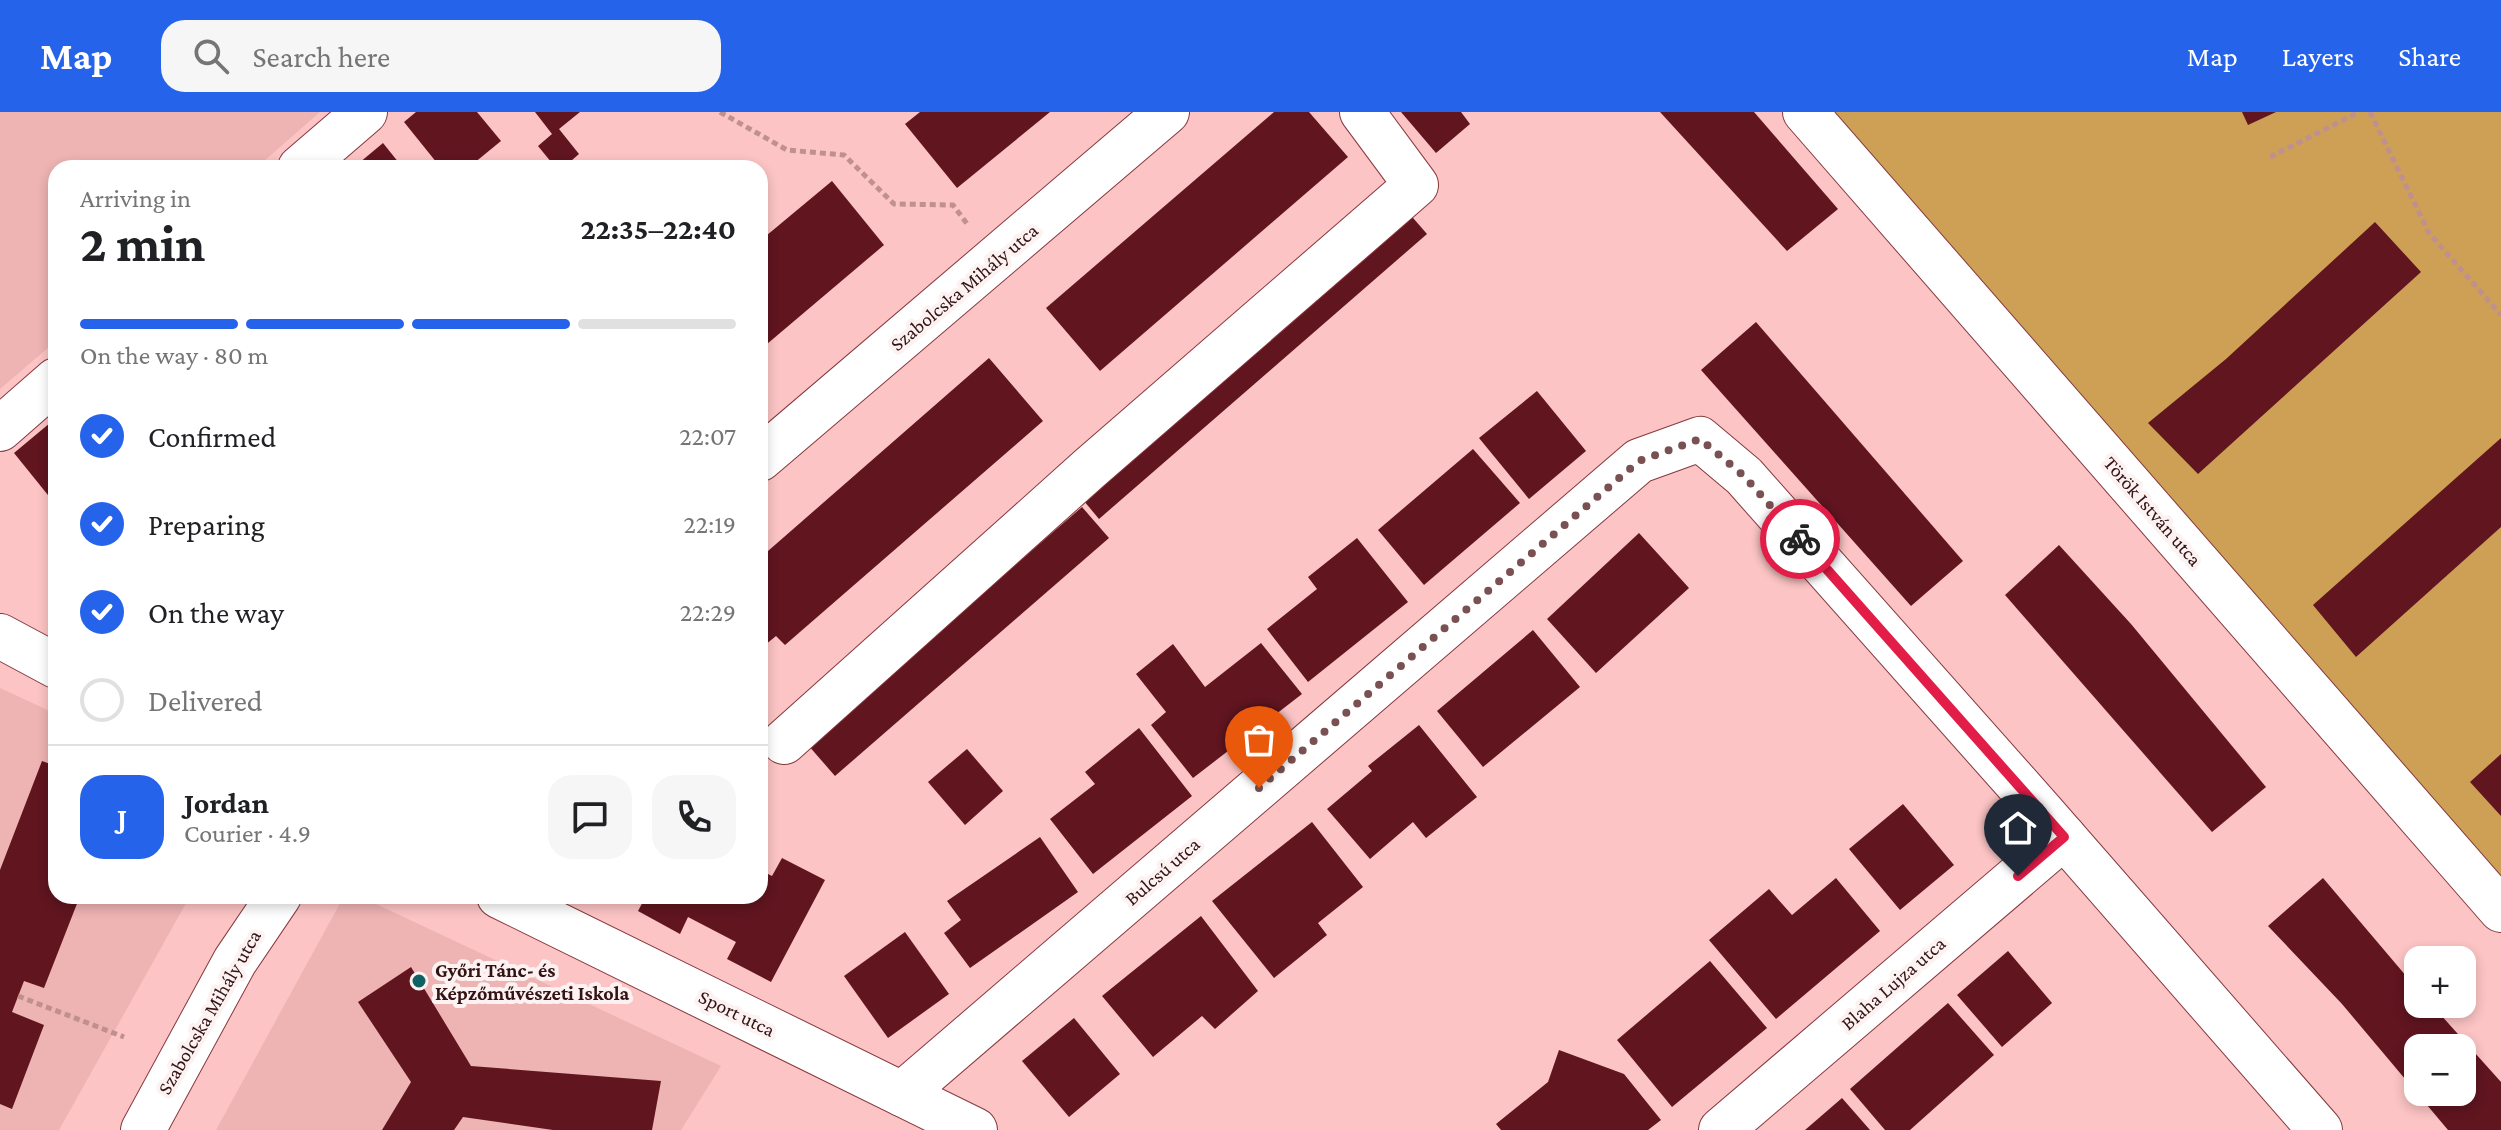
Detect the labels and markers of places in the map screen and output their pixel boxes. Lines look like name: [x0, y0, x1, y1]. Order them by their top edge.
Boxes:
pin: [1225, 706, 1293, 788]
pin: [1984, 794, 2052, 876]
place label: Győri Tánc- és Képzőművészeti Iskola: [435, 959, 630, 1004]
marker: Győri Tánc- és Képzőművészeti Iskola: [410, 972, 428, 990]

